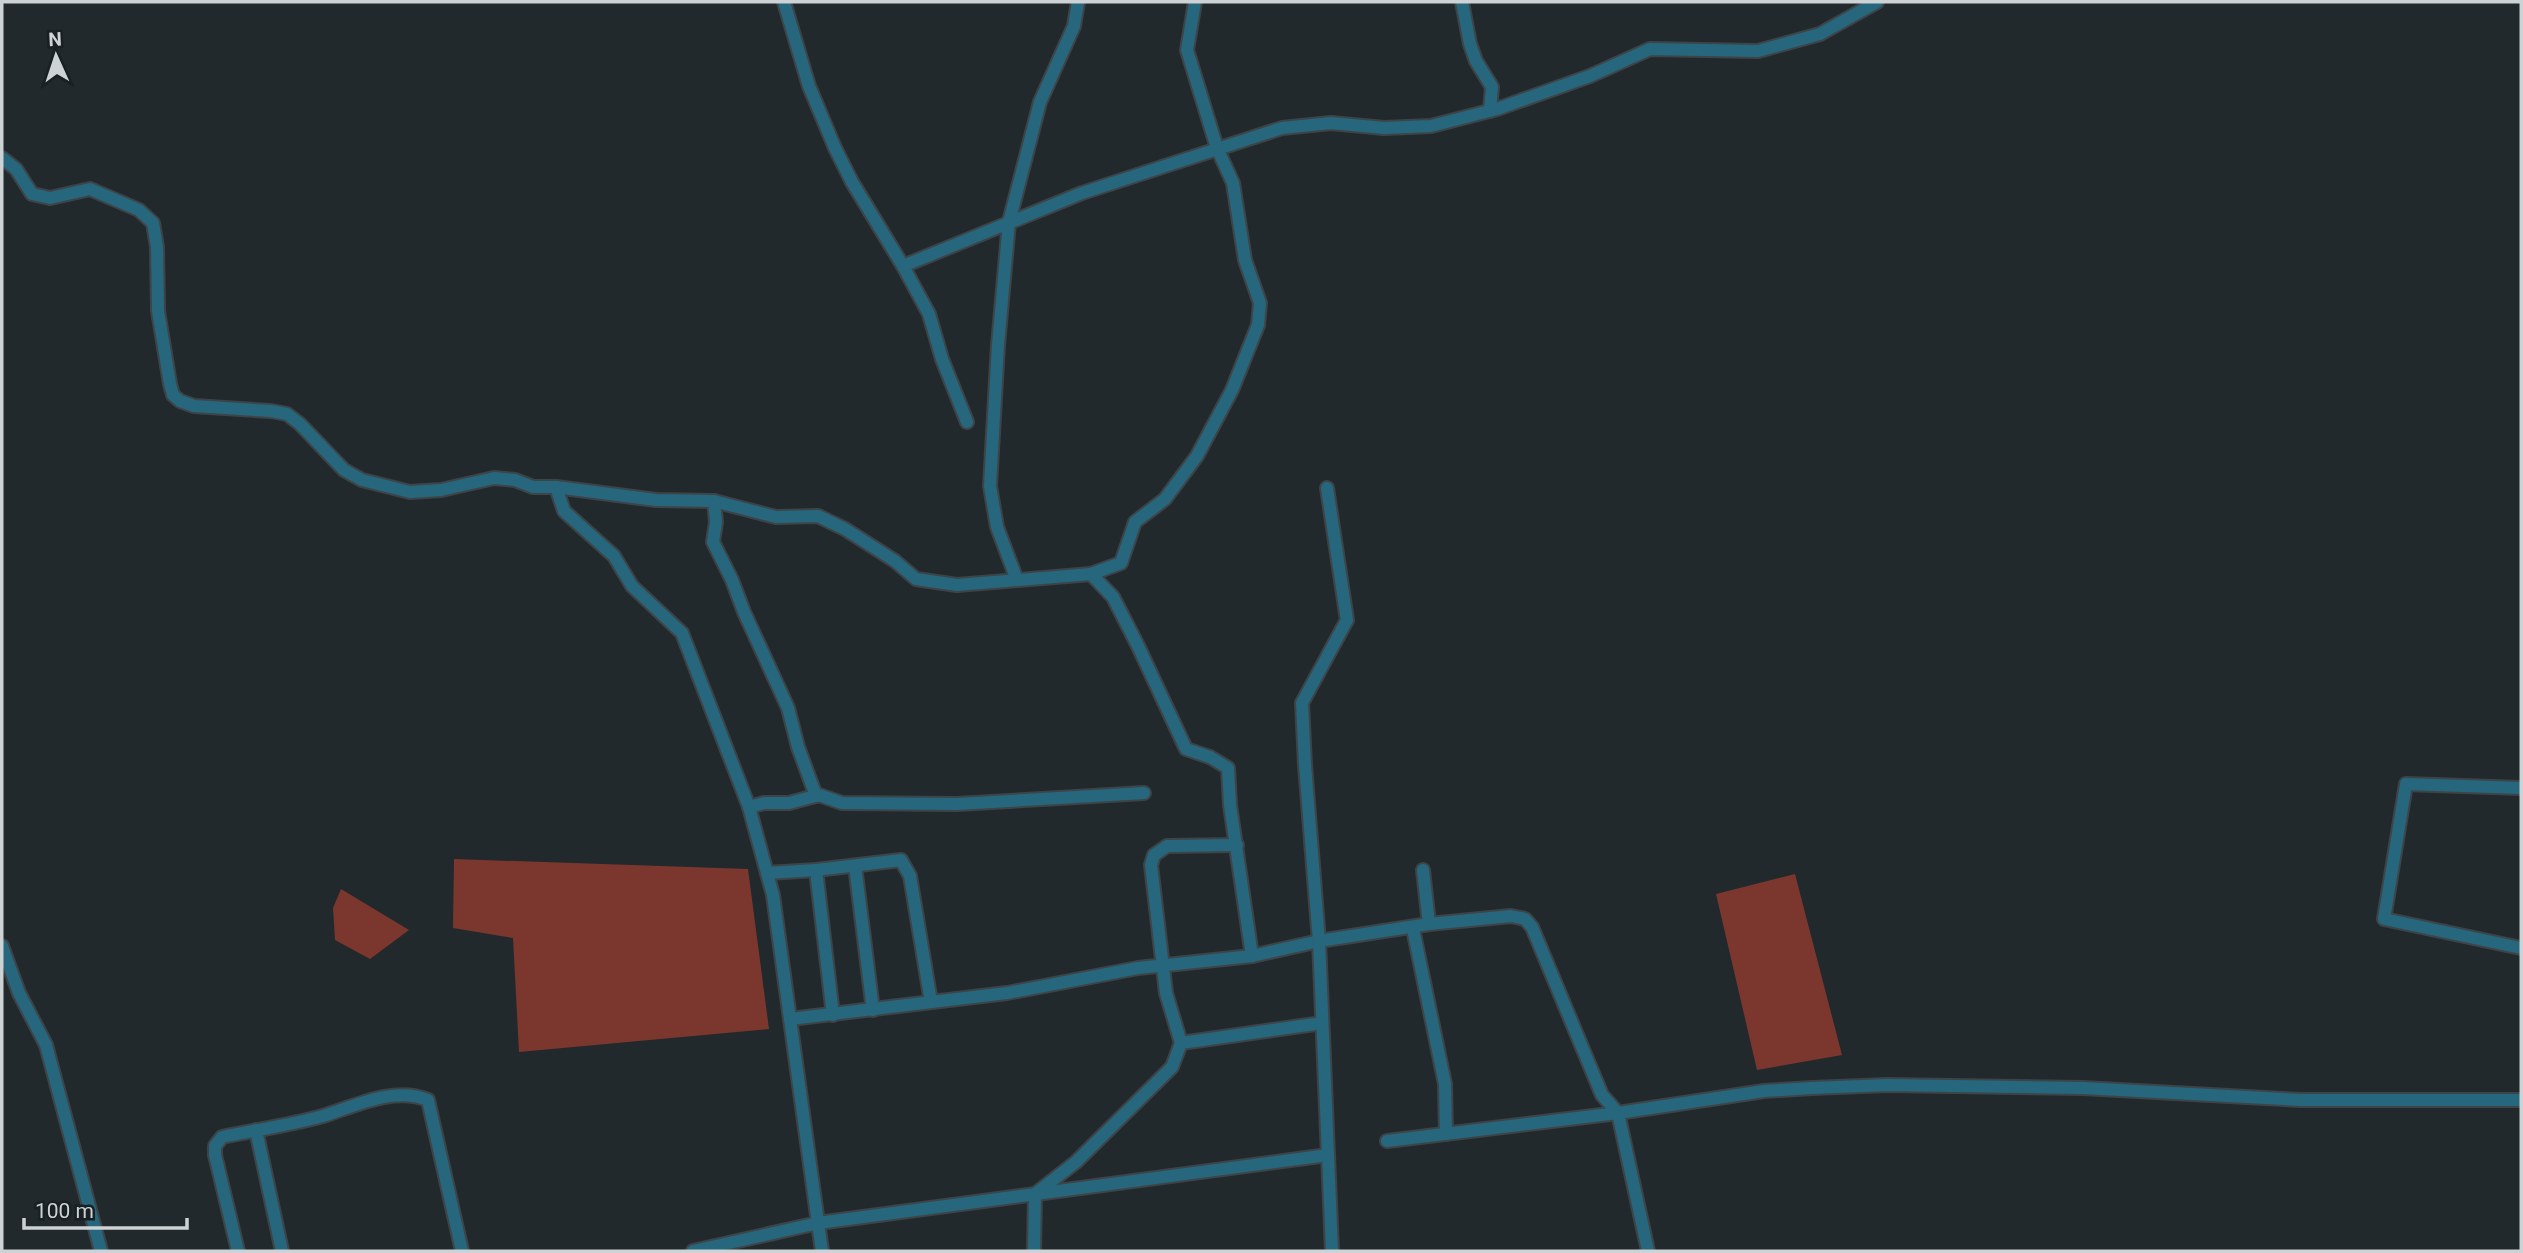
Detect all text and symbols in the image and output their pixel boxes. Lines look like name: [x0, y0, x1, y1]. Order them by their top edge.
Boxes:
north arrow: [21, 21, 91, 91]
text: N: [48, 28, 62, 51]
scale bar: [24, 1186, 187, 1230]
text: 100 m: [35, 1199, 94, 1223]

